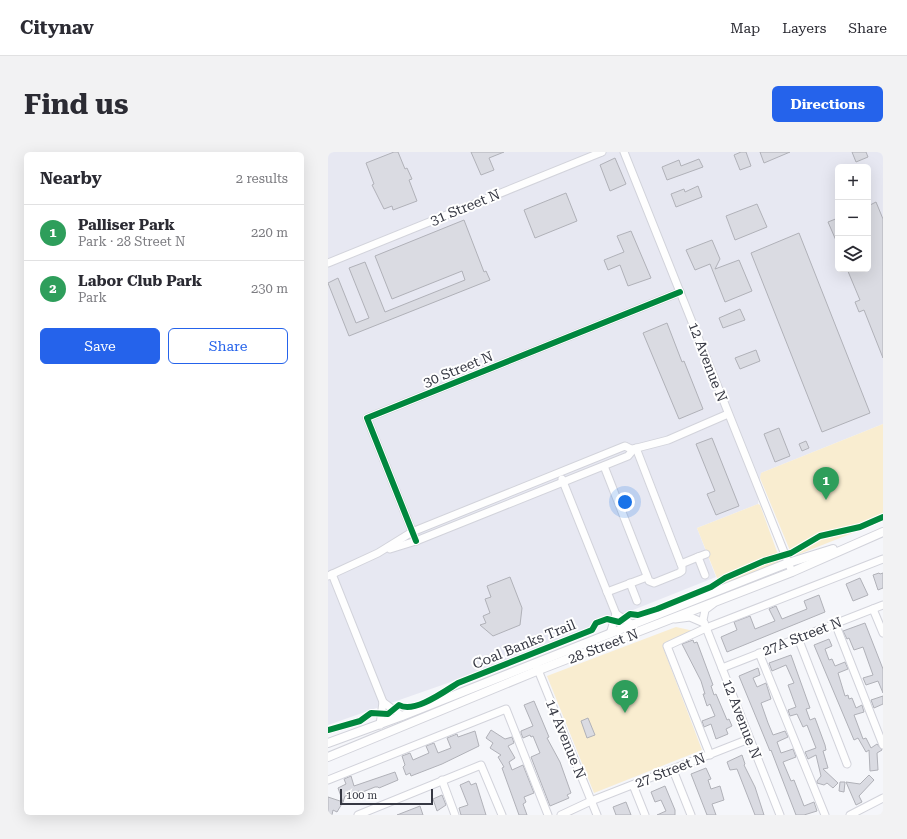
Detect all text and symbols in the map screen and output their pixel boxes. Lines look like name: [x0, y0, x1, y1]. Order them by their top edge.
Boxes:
text: Citynav: [20, 16, 94, 39]
text: Map: [730, 20, 760, 36]
text: Layers: [782, 20, 826, 36]
text: Share: [848, 20, 887, 36]
button: Directions: [772, 86, 883, 122]
text: Find us: [24, 88, 128, 121]
map controls: [835, 164, 871, 272]
button: +: [835, 164, 871, 200]
text: Nearby: [40, 168, 102, 188]
text: 2 results: [236, 171, 288, 186]
street label: 31 Street N: [428, 186, 502, 228]
button: −: [835, 200, 871, 236]
text: Palliser Park: [78, 216, 175, 234]
text: 1: [49, 225, 57, 240]
text: 220 m: [251, 225, 288, 240]
text: Park · 28 Street N: [78, 234, 185, 249]
button: layers: [835, 236, 871, 272]
text: Labor Club Park: [78, 272, 202, 290]
text: 2: [49, 281, 57, 296]
text: 230 m: [251, 281, 288, 296]
text: Park: [78, 290, 107, 305]
street label: 12 Avenue N: [685, 320, 731, 404]
button: Save: [40, 328, 160, 364]
button: Share: [168, 328, 288, 364]
street label: 30 Street N: [421, 348, 495, 390]
pin: 1: [813, 467, 839, 500]
your location: [615, 492, 635, 512]
street label: 27A Street N: [760, 613, 844, 659]
street label: Coal Banks Trail: [470, 616, 579, 672]
street label: 28 Street N: [566, 625, 640, 667]
street label: 12 Avenue N: [719, 677, 765, 761]
pin: 2: [612, 680, 638, 713]
street label: 14 Avenue N: [543, 697, 589, 781]
street label: 27 Street N: [633, 749, 707, 791]
scale bar: [340, 787, 433, 806]
text: 100 m: [346, 789, 377, 802]

